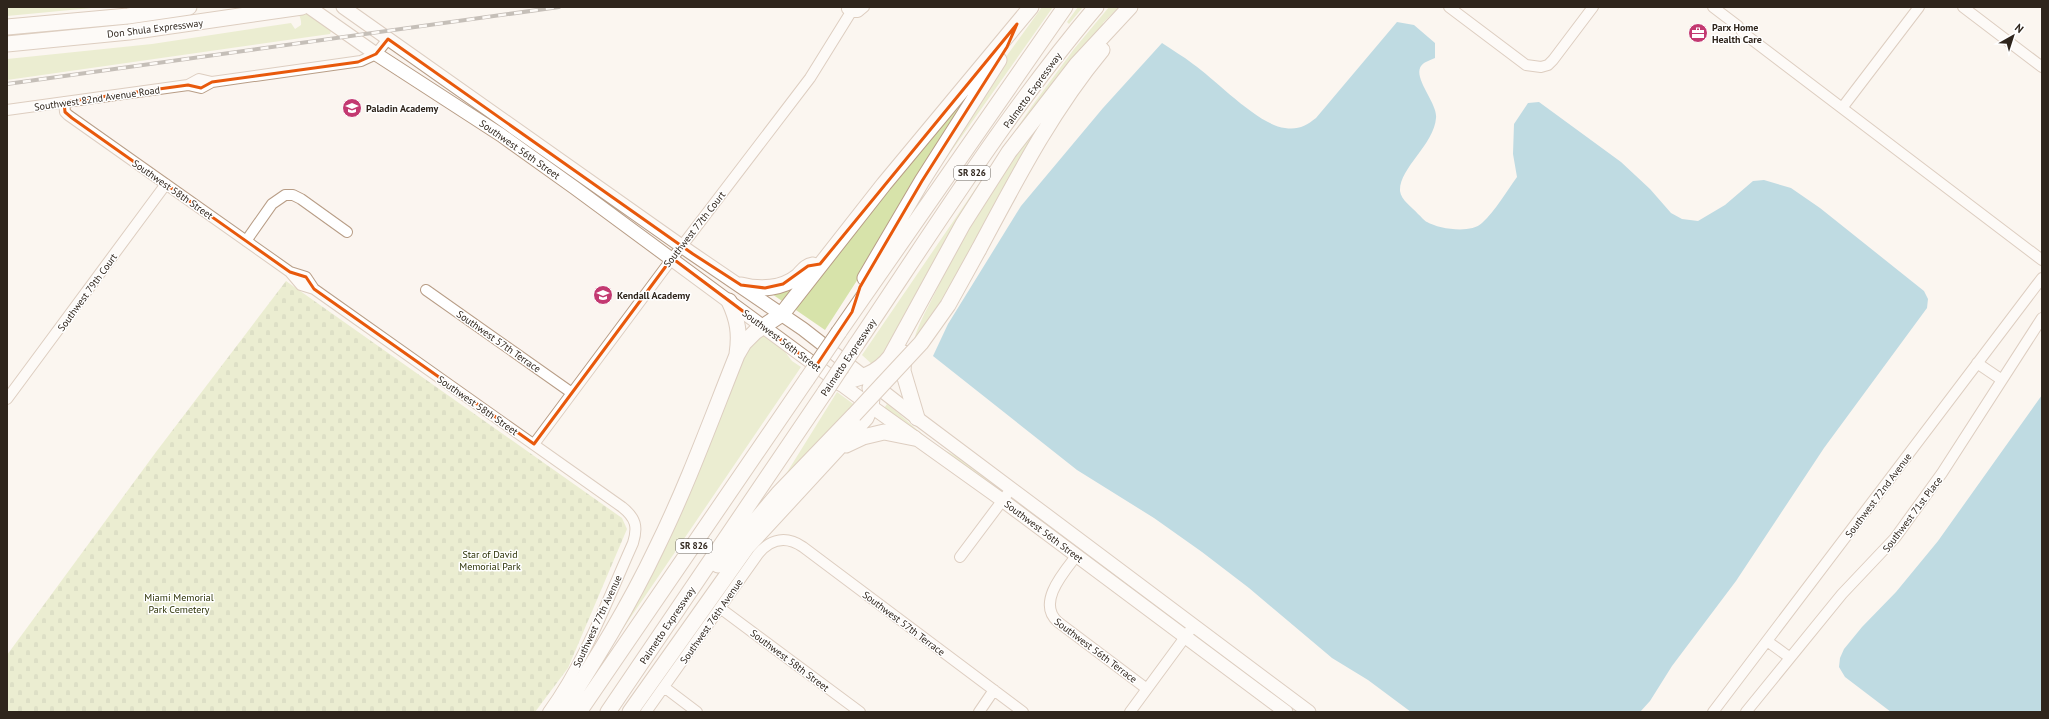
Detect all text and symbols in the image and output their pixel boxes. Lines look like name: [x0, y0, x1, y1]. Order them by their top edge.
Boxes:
street label: Don Shula Expressway: [106, 16, 204, 41]
north arrow: [1993, 16, 2033, 56]
place label: Parx Home Health Care: [1712, 21, 1762, 46]
text: N: [2012, 21, 2027, 36]
office icon: Parx Home Health Care: [1687, 22, 1709, 44]
street label: Palmetto Expressway: [1000, 49, 1065, 131]
street label: Southwest 82nd Avenue Road: [33, 83, 161, 114]
school or university icon: Paladin Academy: [341, 97, 363, 119]
place label: Paladin Academy: [366, 102, 439, 115]
street label: Southwest 56th Street: [477, 117, 563, 182]
street label: Southwest 58th Street: [130, 157, 216, 222]
road number: SR 826: [954, 166, 990, 180]
street label: Southwest 77th Court: [661, 188, 728, 270]
street label: Southwest 79th Court: [55, 250, 120, 334]
school or university icon: Kendall Academy: [592, 284, 614, 306]
place label: Kendall Academy: [617, 289, 690, 302]
street label: Southwest 56th Street: [740, 306, 824, 375]
street label: Southwest 57th Terrace: [454, 307, 543, 375]
street label: Palmetto Expressway: [818, 316, 879, 399]
street label: Southwest 58th Street: [435, 373, 521, 438]
street label: Southwest 72nd Avenue: [1842, 450, 1915, 540]
street label: Southwest 71st Place: [1880, 474, 1945, 555]
street label: Southwest 56th Street: [1002, 497, 1086, 566]
road number: SR 826: [676, 539, 712, 553]
park label: Star of David Memorial Park: [459, 548, 521, 573]
street label: Southwest 77th Avenue: [570, 573, 625, 670]
street label: Southwest 76th Avenue: [677, 576, 746, 666]
street label: Palmetto Expressway: [637, 584, 698, 667]
street label: Southwest 57th Terrace: [860, 588, 947, 659]
park label: Miami Memorial Park Cemetery: [144, 591, 214, 616]
street label: Southwest 56th Terrace: [1052, 615, 1140, 686]
street label: Southwest 58th Street: [748, 626, 832, 695]

